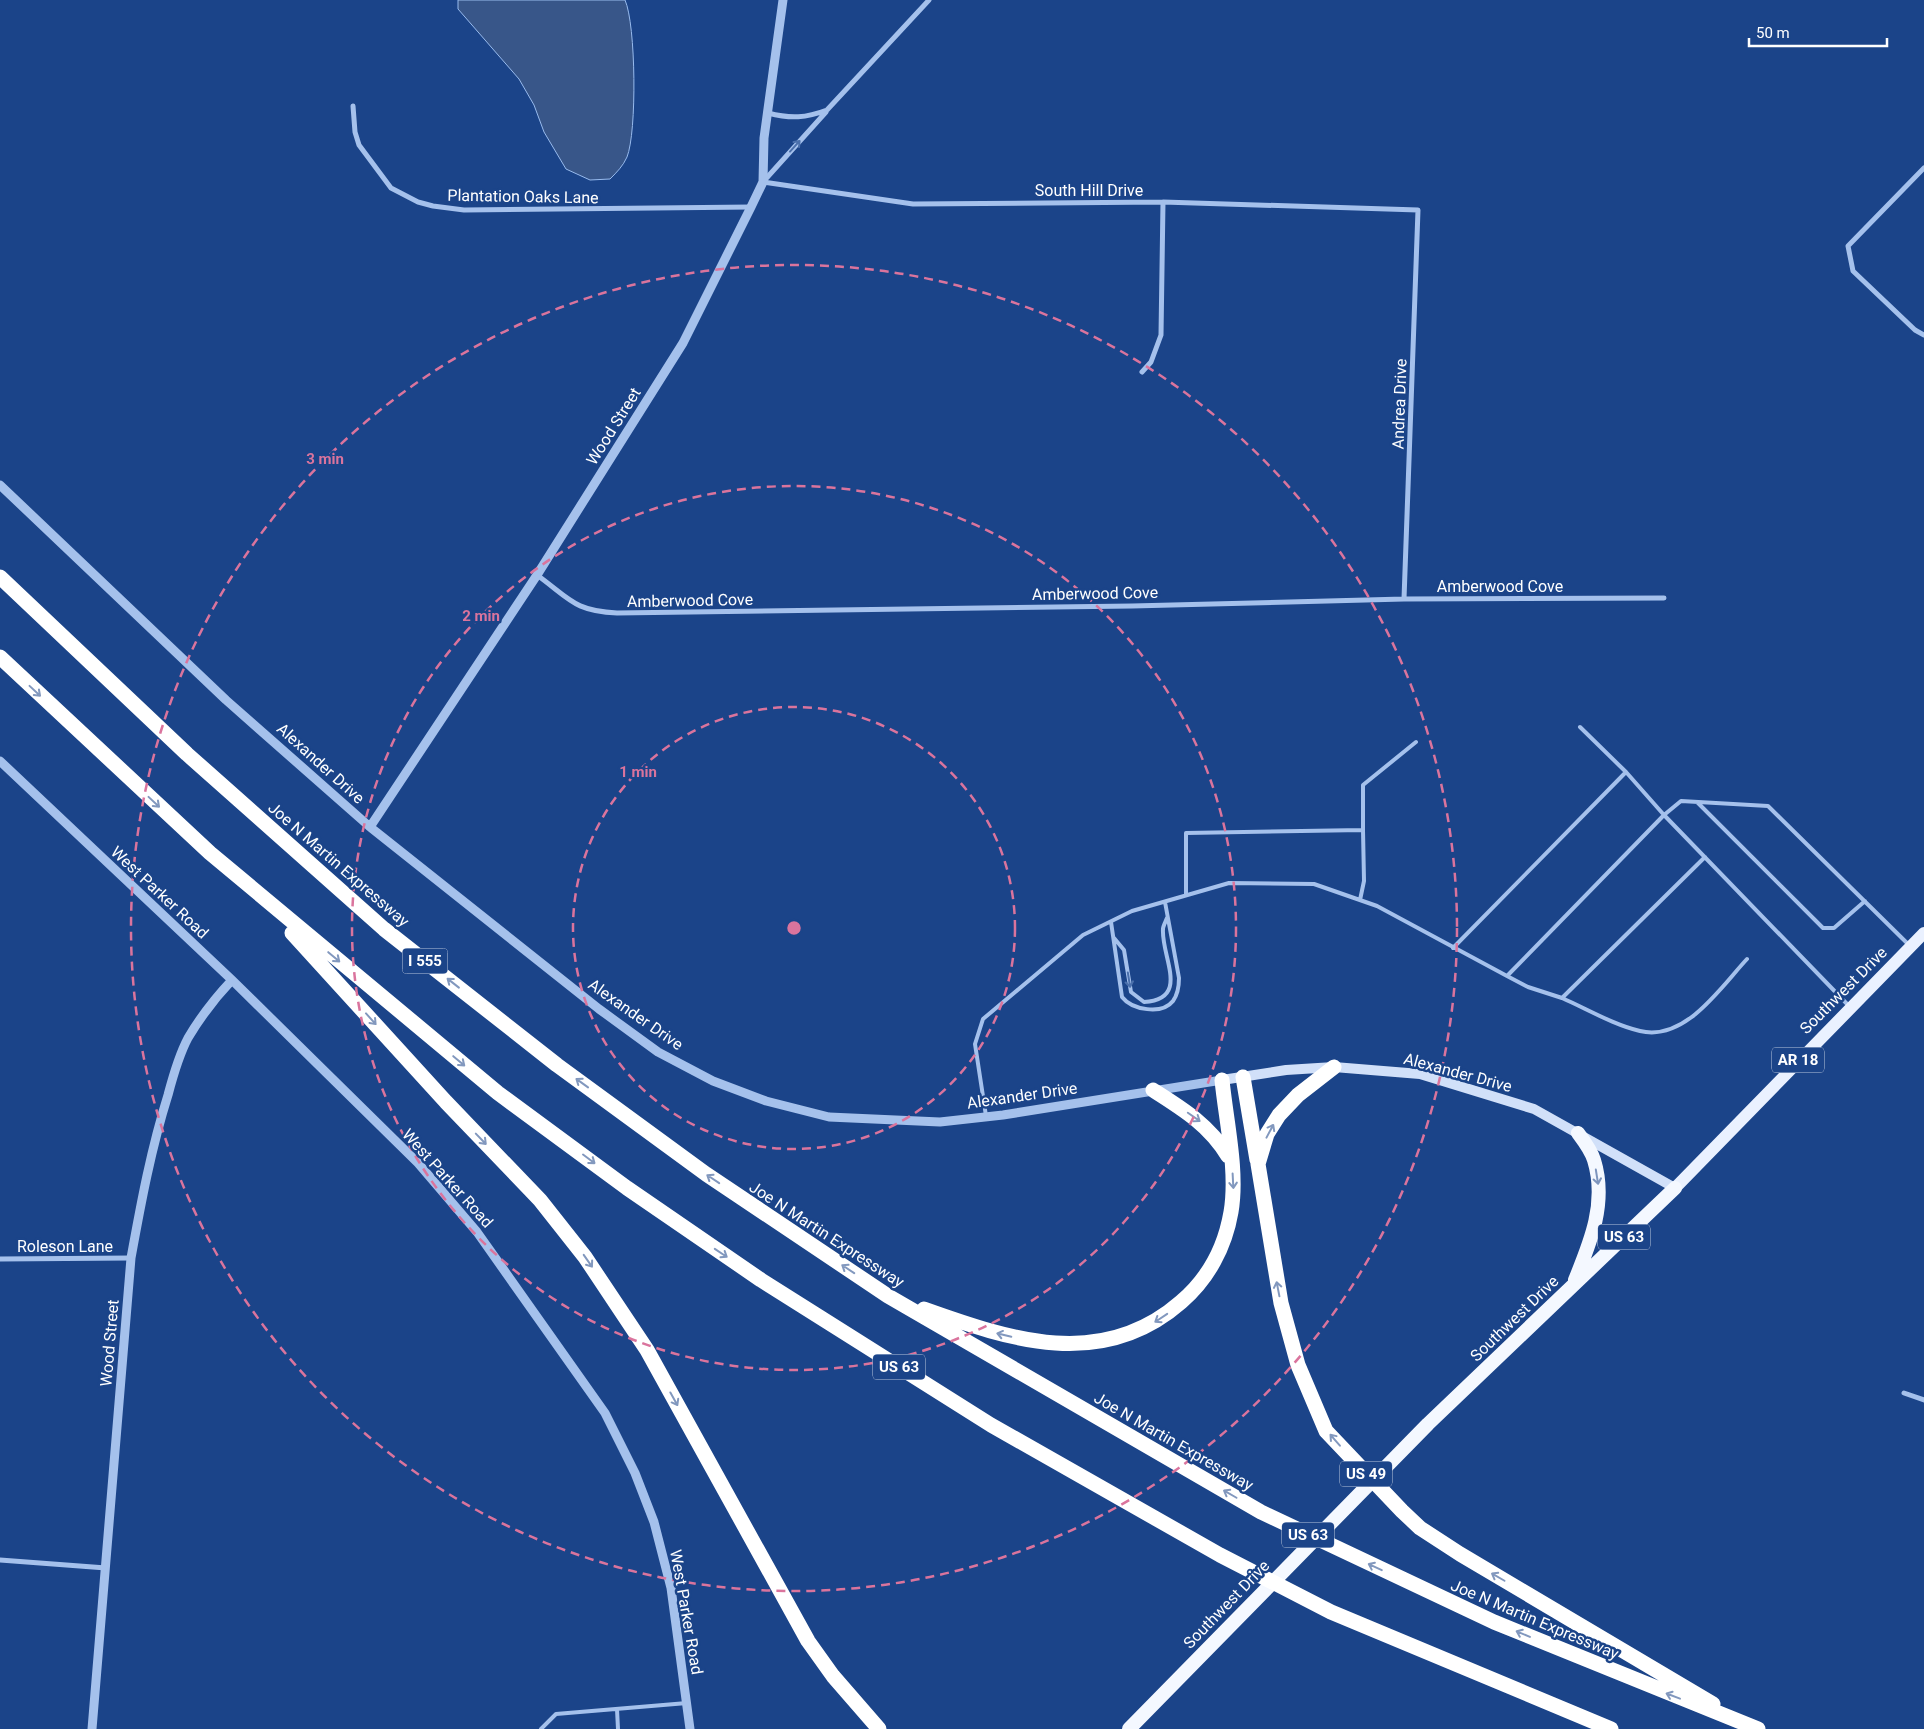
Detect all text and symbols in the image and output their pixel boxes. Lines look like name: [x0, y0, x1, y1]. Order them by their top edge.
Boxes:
scale bar: [1749, 15, 1886, 47]
text: 50 m: [1756, 24, 1790, 42]
one-way arrow: [789, 139, 801, 152]
street label: South Hill Drive: [1035, 181, 1143, 200]
street label: Plantation Oaks Lane: [447, 186, 599, 207]
street label: Andrea Drive: [1388, 358, 1411, 450]
street label: Wood Street: [582, 384, 645, 468]
text: 3 min: [306, 450, 344, 468]
street label: Amberwood Cove: [1437, 577, 1563, 596]
street label: Amberwood Cove: [1032, 583, 1158, 604]
street label: Amberwood Cove: [627, 590, 753, 611]
text: 2 min: [462, 607, 500, 625]
one-way arrow: [29, 685, 42, 697]
street label: Alexander Drive: [273, 719, 368, 808]
text: 1 min: [619, 763, 657, 781]
one-way arrow: [148, 796, 161, 807]
street label: Joe N Martin Expressway: [264, 798, 413, 931]
street label: West Parker Road: [107, 842, 212, 942]
centre of rings: [785, 919, 803, 937]
street label: Southwest Drive: [1796, 943, 1891, 1038]
road number: I 555: [402, 948, 448, 974]
one-way arrow: [327, 952, 340, 963]
one-way arrow: [1125, 972, 1135, 988]
street label: Alexander Drive: [585, 975, 687, 1054]
one-way arrow: [447, 978, 460, 989]
one-way arrow: [365, 1013, 377, 1026]
road number: AR 18: [1772, 1048, 1824, 1072]
street label: Alexander Drive: [1402, 1049, 1514, 1096]
one-way arrow: [453, 1055, 466, 1066]
one-way arrow: [575, 1078, 589, 1088]
street label: Alexander Drive: [966, 1078, 1078, 1113]
one-way arrow: [1187, 1112, 1201, 1122]
one-way arrow: [1265, 1123, 1275, 1138]
street label: West Parker Road: [398, 1125, 497, 1232]
one-way arrow: [475, 1133, 488, 1145]
one-way arrow: [582, 1154, 596, 1164]
one-way arrow: [1593, 1169, 1603, 1185]
one-way arrow: [1228, 1172, 1237, 1188]
one-way arrow: [706, 1174, 720, 1184]
street label: Joe N Martin Expressway: [746, 1177, 908, 1292]
road number: US 63: [1598, 1224, 1650, 1250]
street label: Roleson Lane: [17, 1237, 113, 1256]
one-way arrow: [714, 1248, 728, 1258]
one-way arrow: [583, 1254, 593, 1268]
one-way arrow: [841, 1264, 855, 1274]
street label: Southwest Drive: [1466, 1271, 1562, 1365]
one-way arrow: [1273, 1282, 1282, 1298]
street label: Wood Street: [96, 1299, 123, 1387]
one-way arrow: [1154, 1313, 1168, 1323]
one-way arrow: [997, 1330, 1013, 1339]
road number: US 63: [873, 1354, 925, 1380]
street label: Joe N Martin Expressway: [1091, 1388, 1257, 1495]
one-way arrow: [670, 1391, 679, 1406]
one-way arrow: [1329, 1434, 1340, 1447]
road number: US 49: [1340, 1462, 1392, 1486]
one-way arrow: [1223, 1488, 1238, 1498]
road number: US 63: [1282, 1522, 1334, 1548]
street label: West Parker Road: [666, 1548, 707, 1676]
street label: Southwest Drive: [1179, 1556, 1273, 1652]
one-way arrow: [1368, 1562, 1383, 1571]
one-way arrow: [1492, 1571, 1506, 1581]
street label: Joe N Martin Expressway: [1448, 1575, 1622, 1664]
one-way arrow: [1516, 1629, 1531, 1639]
one-way arrow: [1666, 1691, 1681, 1700]

